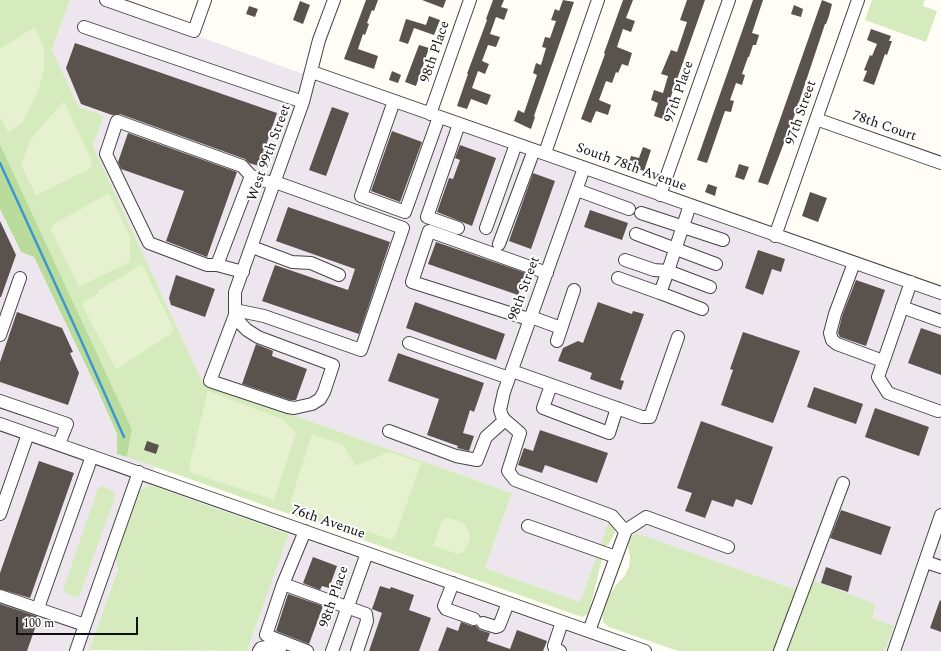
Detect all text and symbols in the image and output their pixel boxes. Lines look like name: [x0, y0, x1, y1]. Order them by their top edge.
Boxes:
street label: 98th Place: [418, 19, 454, 85]
street label: 97th Place: [662, 59, 698, 125]
street label: 97th Street: [783, 78, 821, 148]
street label: West 99th Street: [245, 102, 295, 204]
street label: 78th Court: [850, 108, 918, 146]
street label: South 78th Avenue: [573, 140, 689, 196]
street label: 98th Street: [506, 254, 544, 324]
street label: 76th Avenue: [289, 503, 367, 543]
street label: 98th Place: [317, 564, 353, 630]
scale bar: [18, 609, 140, 635]
text: 100 m: [23, 614, 54, 633]

